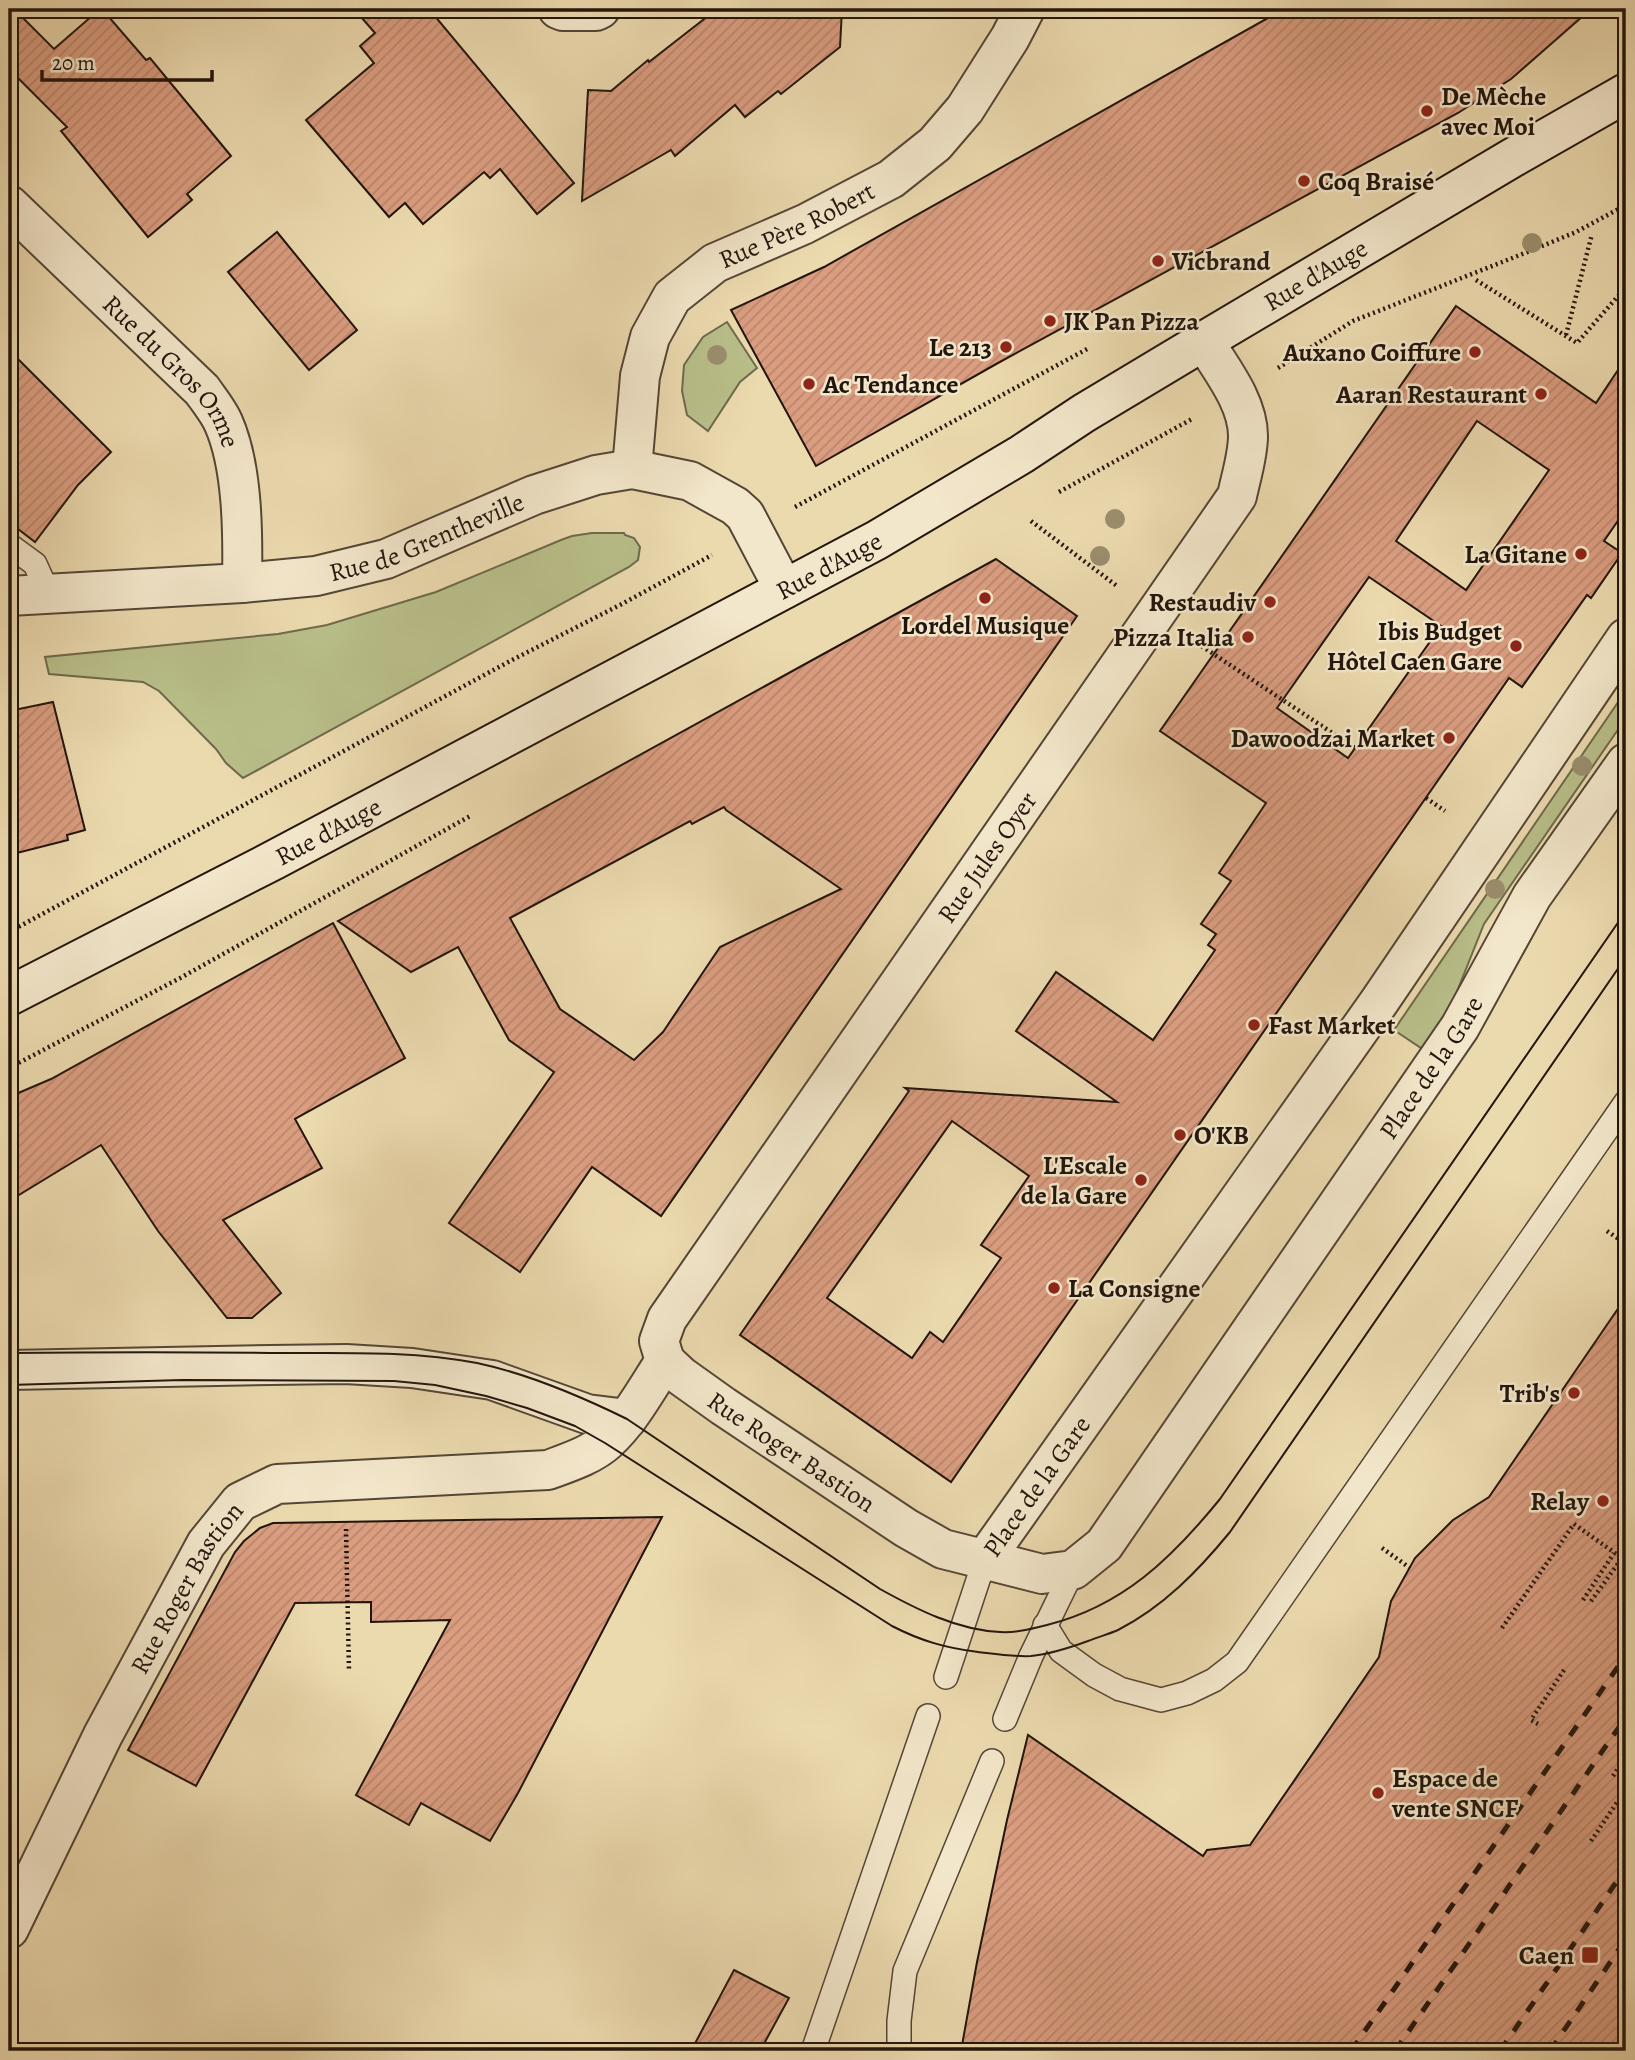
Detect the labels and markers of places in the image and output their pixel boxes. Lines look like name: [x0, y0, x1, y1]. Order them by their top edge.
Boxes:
place label: De Mèche avec Moi: [1441, 79, 1546, 144]
marker: De Mèche avec Moi: [1419, 103, 1435, 119]
place label: Coq Braisé: [1318, 164, 1434, 199]
marker: Coq Braisé: [1296, 173, 1312, 189]
place label: Vicbrand: [1171, 244, 1272, 279]
marker: Vicbrand: [1150, 253, 1166, 269]
place label: JK Pan Pizza: [1064, 304, 1199, 339]
marker: JK Pan Pizza: [1042, 313, 1058, 329]
place label: Le 213: [929, 330, 992, 365]
place label: Auxano Coiffure: [1282, 335, 1461, 370]
marker: Le 213: [998, 339, 1014, 355]
marker: Auxano Coiffure: [1467, 344, 1483, 360]
place label: Ac Tendance: [822, 367, 959, 402]
marker: Ac Tendance: [801, 376, 817, 392]
place label: Aaran Restaurant: [1335, 377, 1527, 412]
marker: Aaran Restaurant: [1533, 386, 1549, 402]
place label: La Gitane: [1464, 537, 1567, 572]
marker: La Gitane: [1573, 546, 1589, 562]
place label: Restaudiv: [1148, 585, 1257, 620]
marker: Lordel Musique: [977, 590, 993, 606]
marker: Restaudiv: [1262, 594, 1278, 610]
place label: Lordel Musique: [901, 608, 1069, 643]
place label: Ibis Budget Hôtel Caen Gare: [1327, 614, 1502, 679]
place label: Pizza Italia: [1113, 620, 1234, 655]
marker: Pizza Italia: [1240, 629, 1256, 645]
marker: Ibis Budget Hôtel Caen Gare: [1508, 638, 1524, 654]
place label: Dawoodzai Market: [1230, 721, 1435, 756]
marker: Dawoodzai Market: [1441, 730, 1457, 746]
place label: Fast Market: [1268, 1008, 1396, 1043]
marker: Fast Market: [1246, 1017, 1262, 1033]
place label: O'KB: [1194, 1118, 1249, 1153]
marker: O'KB: [1172, 1127, 1188, 1143]
place label: L'Escale de la Gare: [1021, 1148, 1127, 1213]
marker: L'Escale de la Gare: [1133, 1172, 1149, 1188]
place label: La Consigne: [1068, 1271, 1201, 1306]
marker: La Consigne: [1046, 1280, 1062, 1296]
place label: Trib's: [1500, 1376, 1560, 1411]
marker: Trib's: [1566, 1385, 1582, 1401]
place label: Relay: [1530, 1484, 1590, 1519]
marker: Relay: [1595, 1493, 1611, 1509]
place label: Espace de vente SNCF: [1391, 1761, 1519, 1826]
marker: Espace de vente SNCF: [1370, 1785, 1386, 1801]
place label: Caen: [1519, 1938, 1574, 1973]
marker: Caen: [1580, 1945, 1600, 1965]

